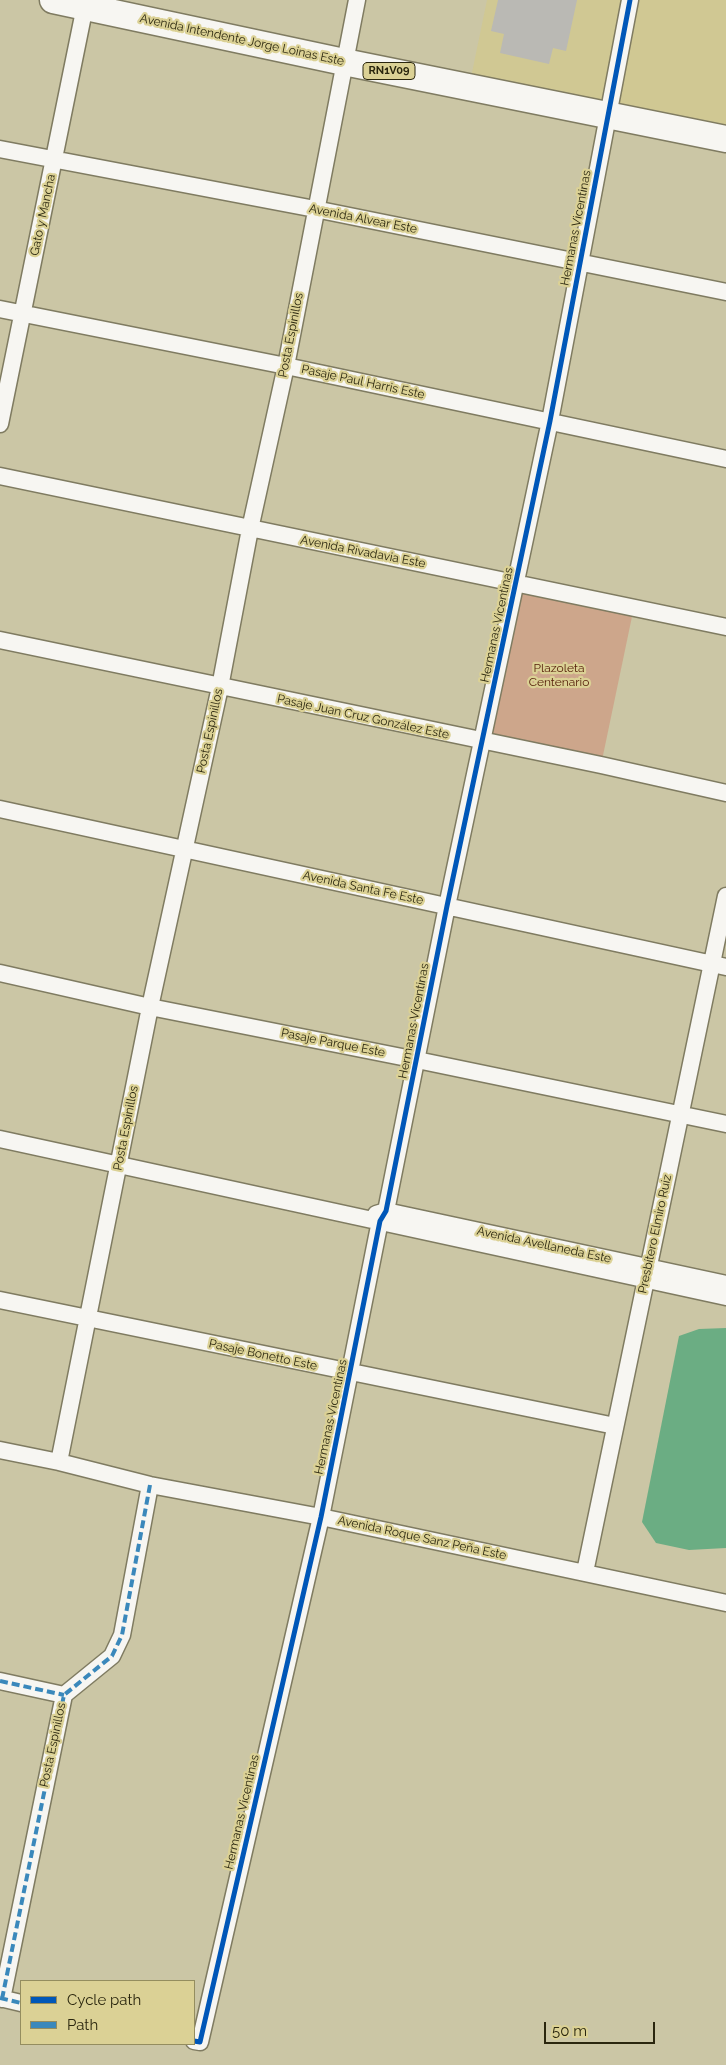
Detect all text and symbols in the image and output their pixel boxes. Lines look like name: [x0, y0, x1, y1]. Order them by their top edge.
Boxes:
street label: Avenida Intendente Jorge Loinas Este: [139, 11, 345, 69]
road number: RN1V09: [363, 62, 415, 80]
street label: Hermanas Vicentinas: [558, 169, 594, 287]
street label: Gato y Mancha: [27, 173, 59, 257]
street label: Avenida Alvear Este: [308, 201, 418, 237]
street label: Posta Espinillos: [276, 291, 306, 379]
street label: Pasaje Paul Harris Este: [300, 362, 426, 402]
street label: Avenida Rivadavia Este: [299, 533, 427, 571]
street label: Hermanas Vicentinas: [478, 566, 516, 684]
park label: Plazoleta Centenario: [529, 661, 589, 689]
street label: Posta Espinillos: [194, 687, 226, 775]
street label: Pasaje Juan Cruz González Este: [276, 692, 450, 742]
street label: Avenida Santa Fe Este: [301, 868, 425, 908]
street label: Hermanas Vicentinas: [396, 962, 432, 1080]
street label: Pasaje Parque Este: [280, 1026, 386, 1060]
street label: Posta Espinillos: [111, 1084, 141, 1172]
street label: Presbítero Elmiro Ruiz: [635, 1173, 675, 1295]
street label: Avenida Avellaneda Este: [476, 1224, 612, 1266]
street label: Pasaje Bonetto Este: [208, 1336, 318, 1374]
street label: Hermanas Vicentinas: [312, 1358, 350, 1476]
street label: Avenida Roque Sanz Peña Este: [336, 1513, 508, 1563]
street label: Posta Espinillos: [37, 1701, 69, 1789]
street label: Hermanas Vicentinas: [222, 1753, 262, 1871]
legend: [20, 1980, 195, 2045]
text: Cycle path: [67, 1991, 141, 2009]
scale bar: [546, 2012, 657, 2044]
text: Path: [67, 2016, 98, 2034]
text: 50 m: [552, 2022, 587, 2040]

